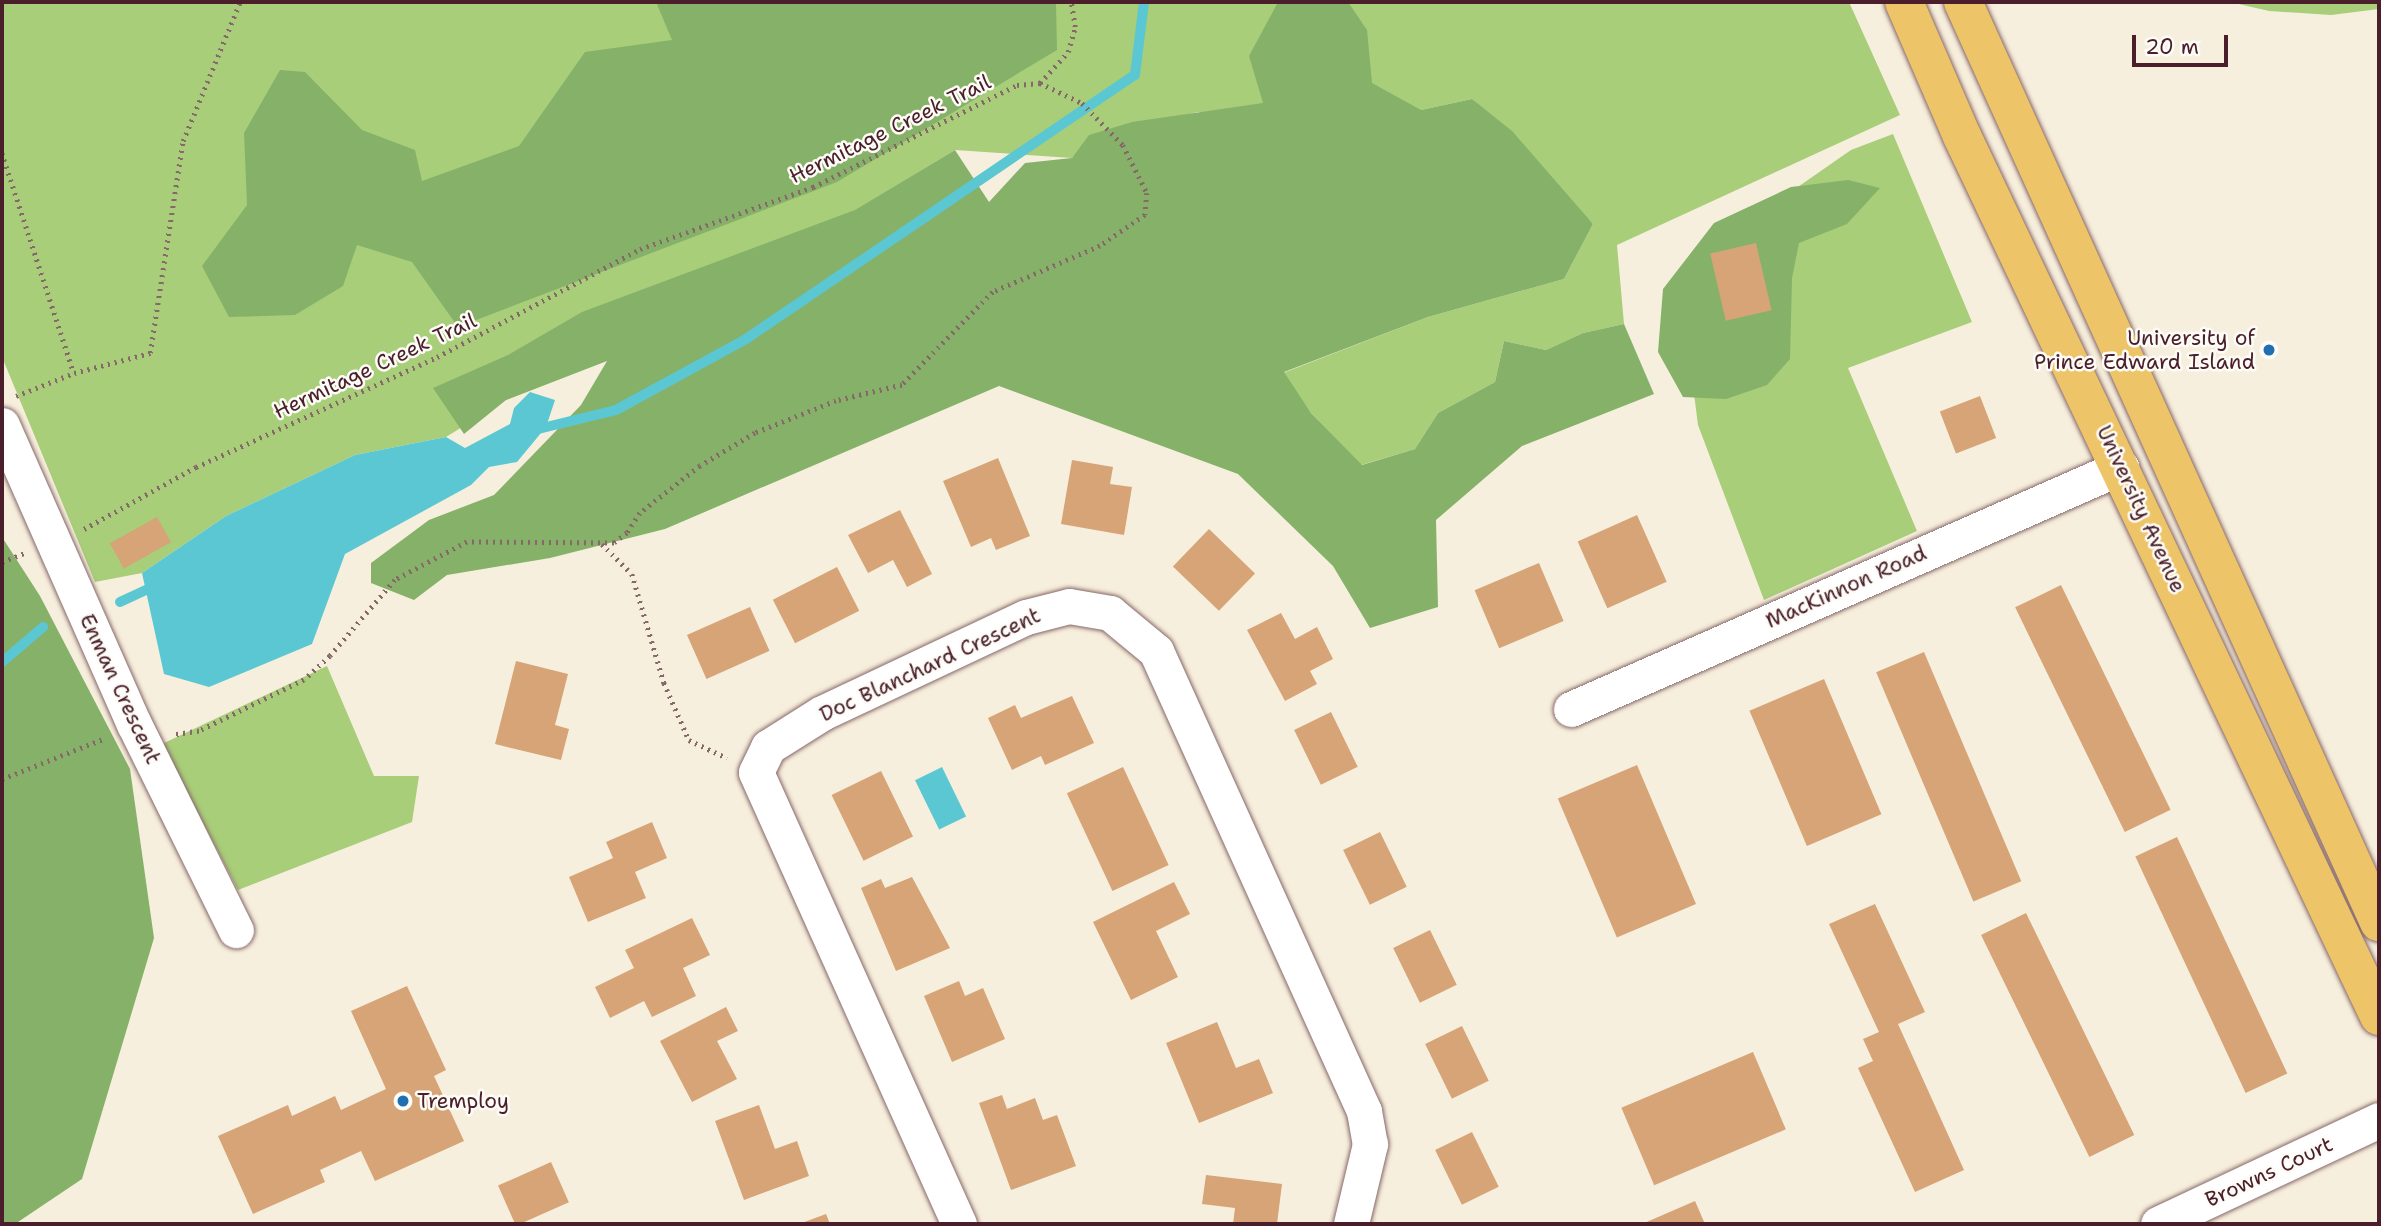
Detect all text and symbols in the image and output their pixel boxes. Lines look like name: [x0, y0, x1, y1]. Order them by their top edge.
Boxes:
scale bar: [2136, 21, 2232, 65]
text: 20 m: [2145, 33, 2199, 61]
street label: Hermitage Creek Trail: [785, 69, 995, 189]
street label: Hermitage Creek Trail: [270, 308, 480, 424]
place label: University of Prince Edward Island: [2034, 325, 2255, 375]
marker: University of Prince Edward Island: [2261, 342, 2277, 358]
street label: University Avenue: [2091, 421, 2191, 597]
street label: MacKinnon Road: [1762, 540, 1930, 634]
street label: Doc Blanchard Crescent: [816, 603, 1044, 727]
street label: Enman Crescent: [74, 610, 166, 768]
place label: Tremploy: [417, 1088, 509, 1114]
marker: Tremploy: [395, 1093, 411, 1109]
street label: Browns Court: [2201, 1132, 2337, 1212]

